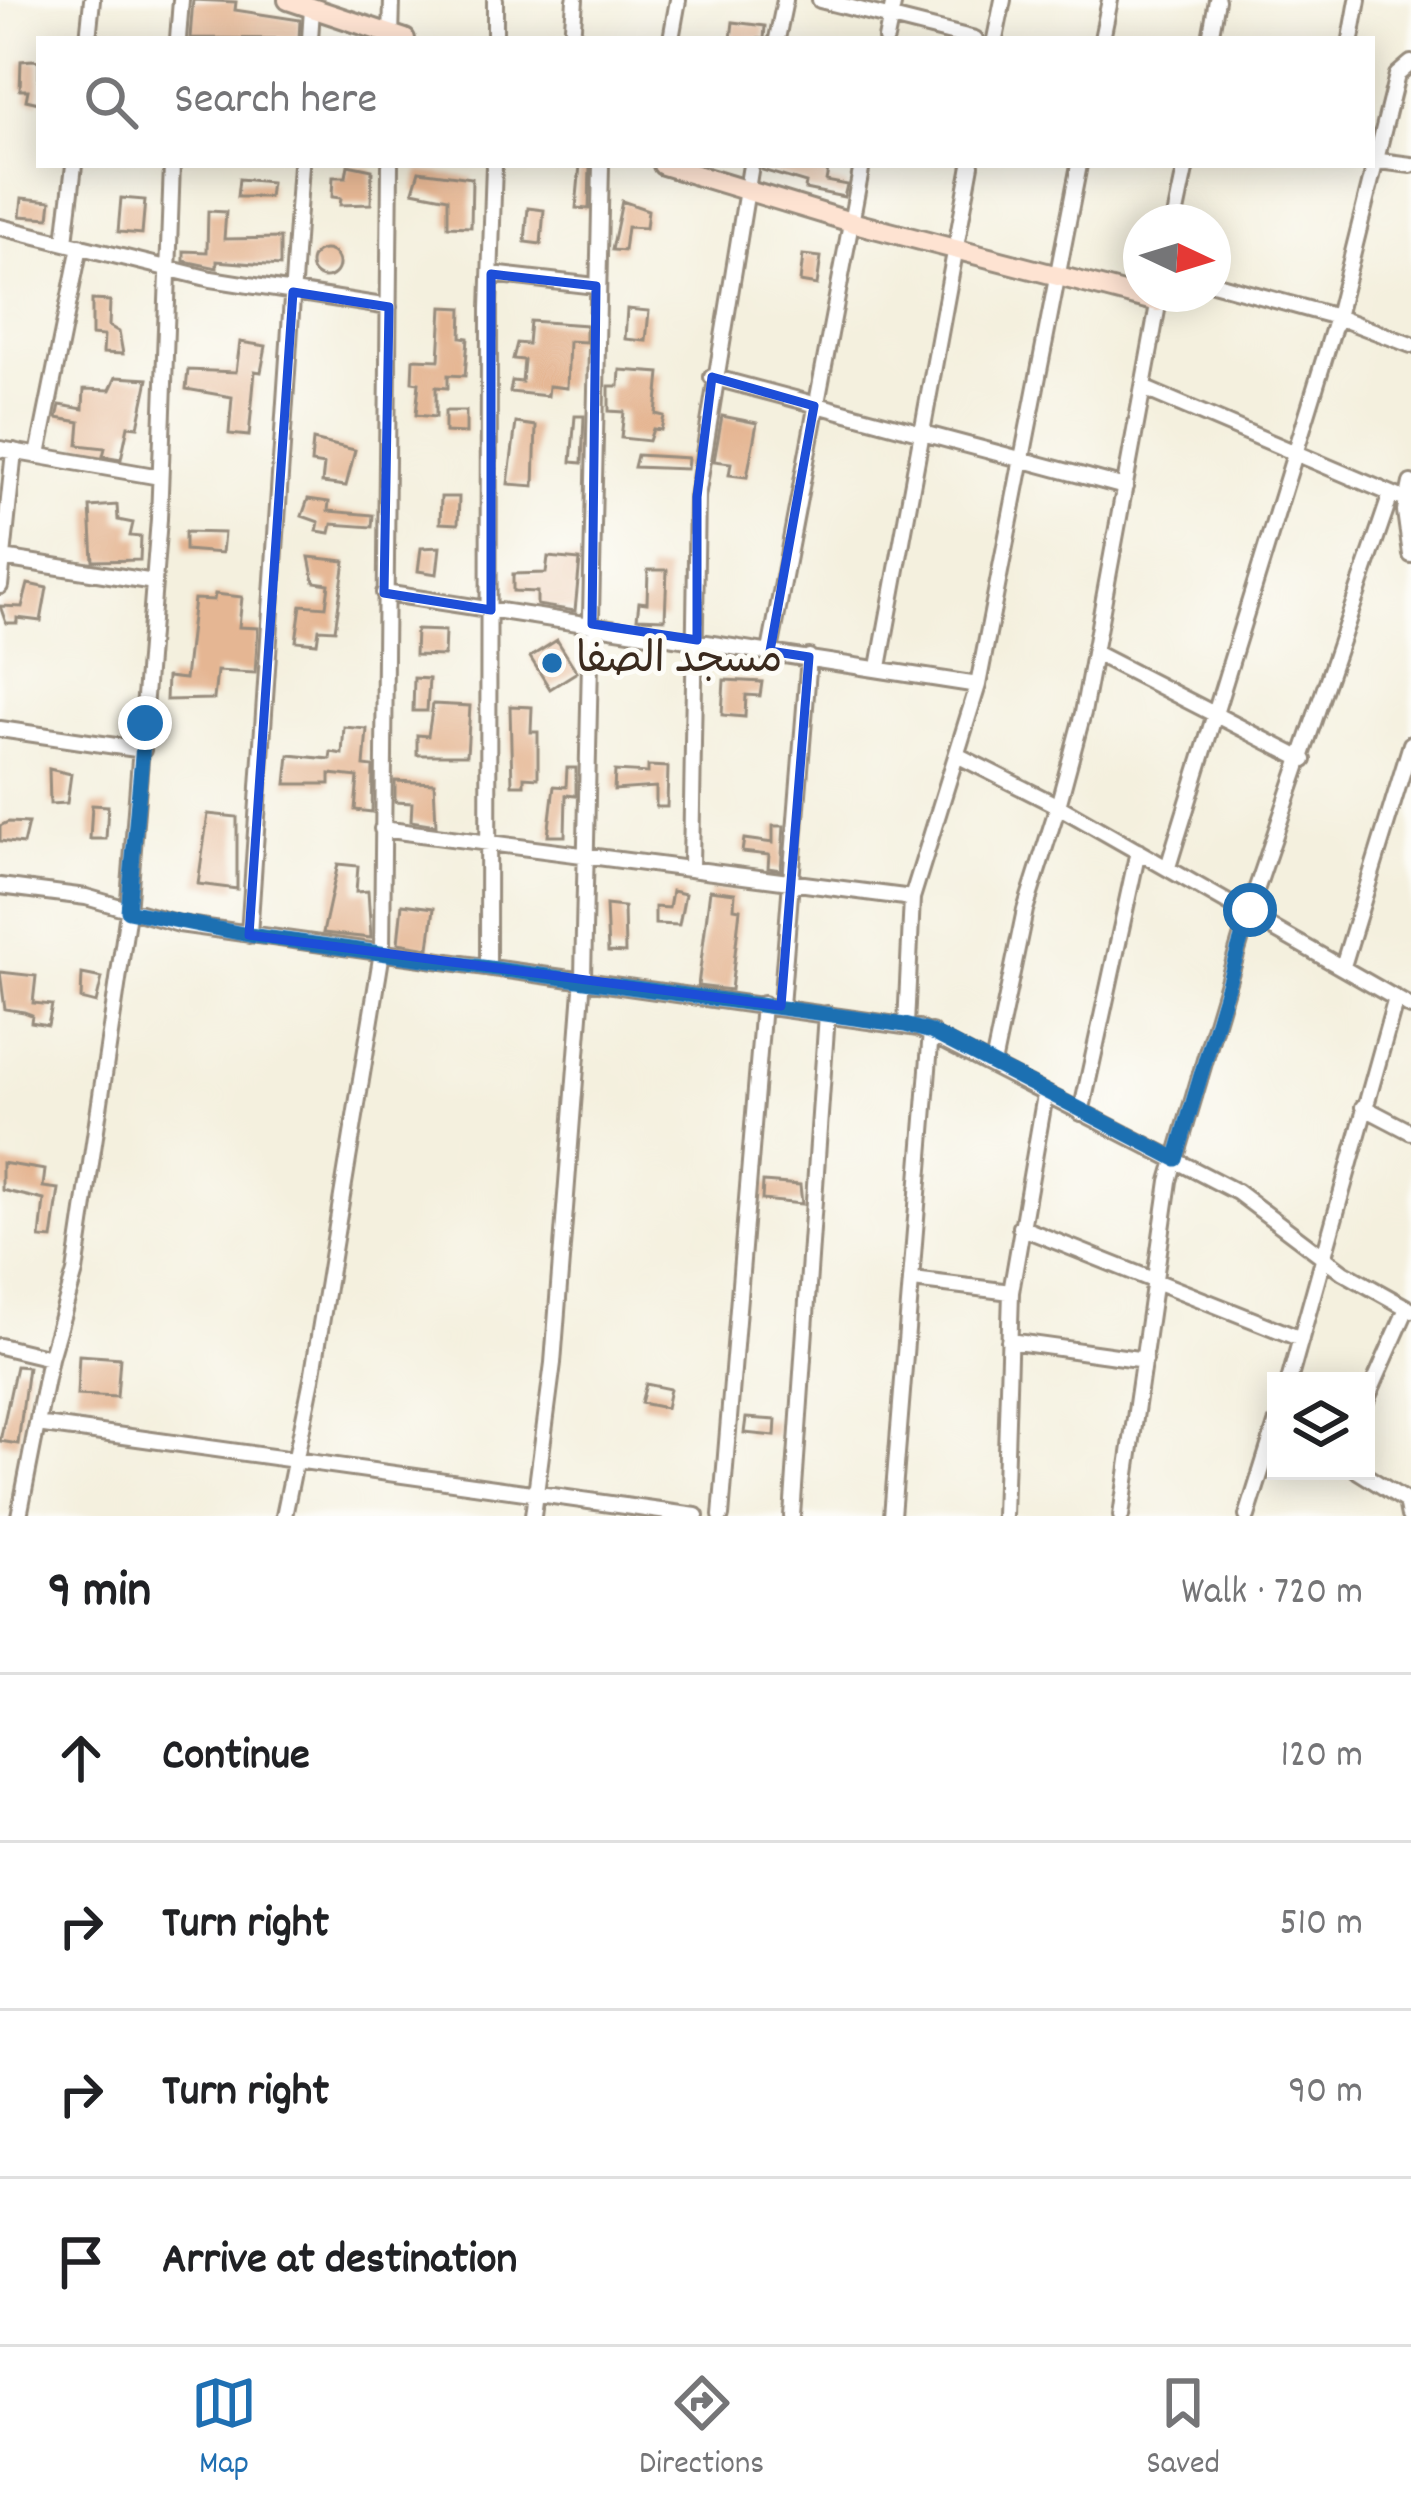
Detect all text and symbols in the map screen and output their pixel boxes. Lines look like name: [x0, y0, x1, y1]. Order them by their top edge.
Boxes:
search box: [36, 36, 1375, 168]
icon: search: [78, 69, 144, 135]
text: Search here: [174, 70, 377, 134]
north arrow: [1123, 204, 1231, 312]
place label: مسجد الصفا: [576, 633, 782, 693]
marker: مسجد الصفا: [539, 650, 565, 676]
route end: [118, 696, 172, 750]
route start: [1223, 883, 1277, 937]
map controls: [1267, 1372, 1375, 1480]
button: layers: [1267, 1372, 1375, 1480]
text: 9 min: [48, 1558, 151, 1630]
text: Walk · 720 m: [1181, 1567, 1363, 1622]
icon: ahead: [48, 1725, 114, 1791]
text: Continue: [162, 1726, 310, 1790]
text: 120 m: [1280, 1730, 1363, 1785]
icon: right: [48, 1893, 114, 1959]
text: Turn right: [162, 1894, 329, 1958]
text: 510 m: [1279, 1898, 1363, 1953]
icon: right: [48, 2061, 114, 2127]
text: Turn right: [162, 2062, 329, 2126]
text: 90 m: [1288, 2066, 1363, 2121]
icon: arrive: [48, 2229, 114, 2295]
text: Arrive at destination: [162, 2230, 517, 2294]
tab: Map: [191, 2370, 257, 2489]
tab: Directions: [639, 2370, 764, 2489]
tab: Saved: [1146, 2370, 1220, 2489]

